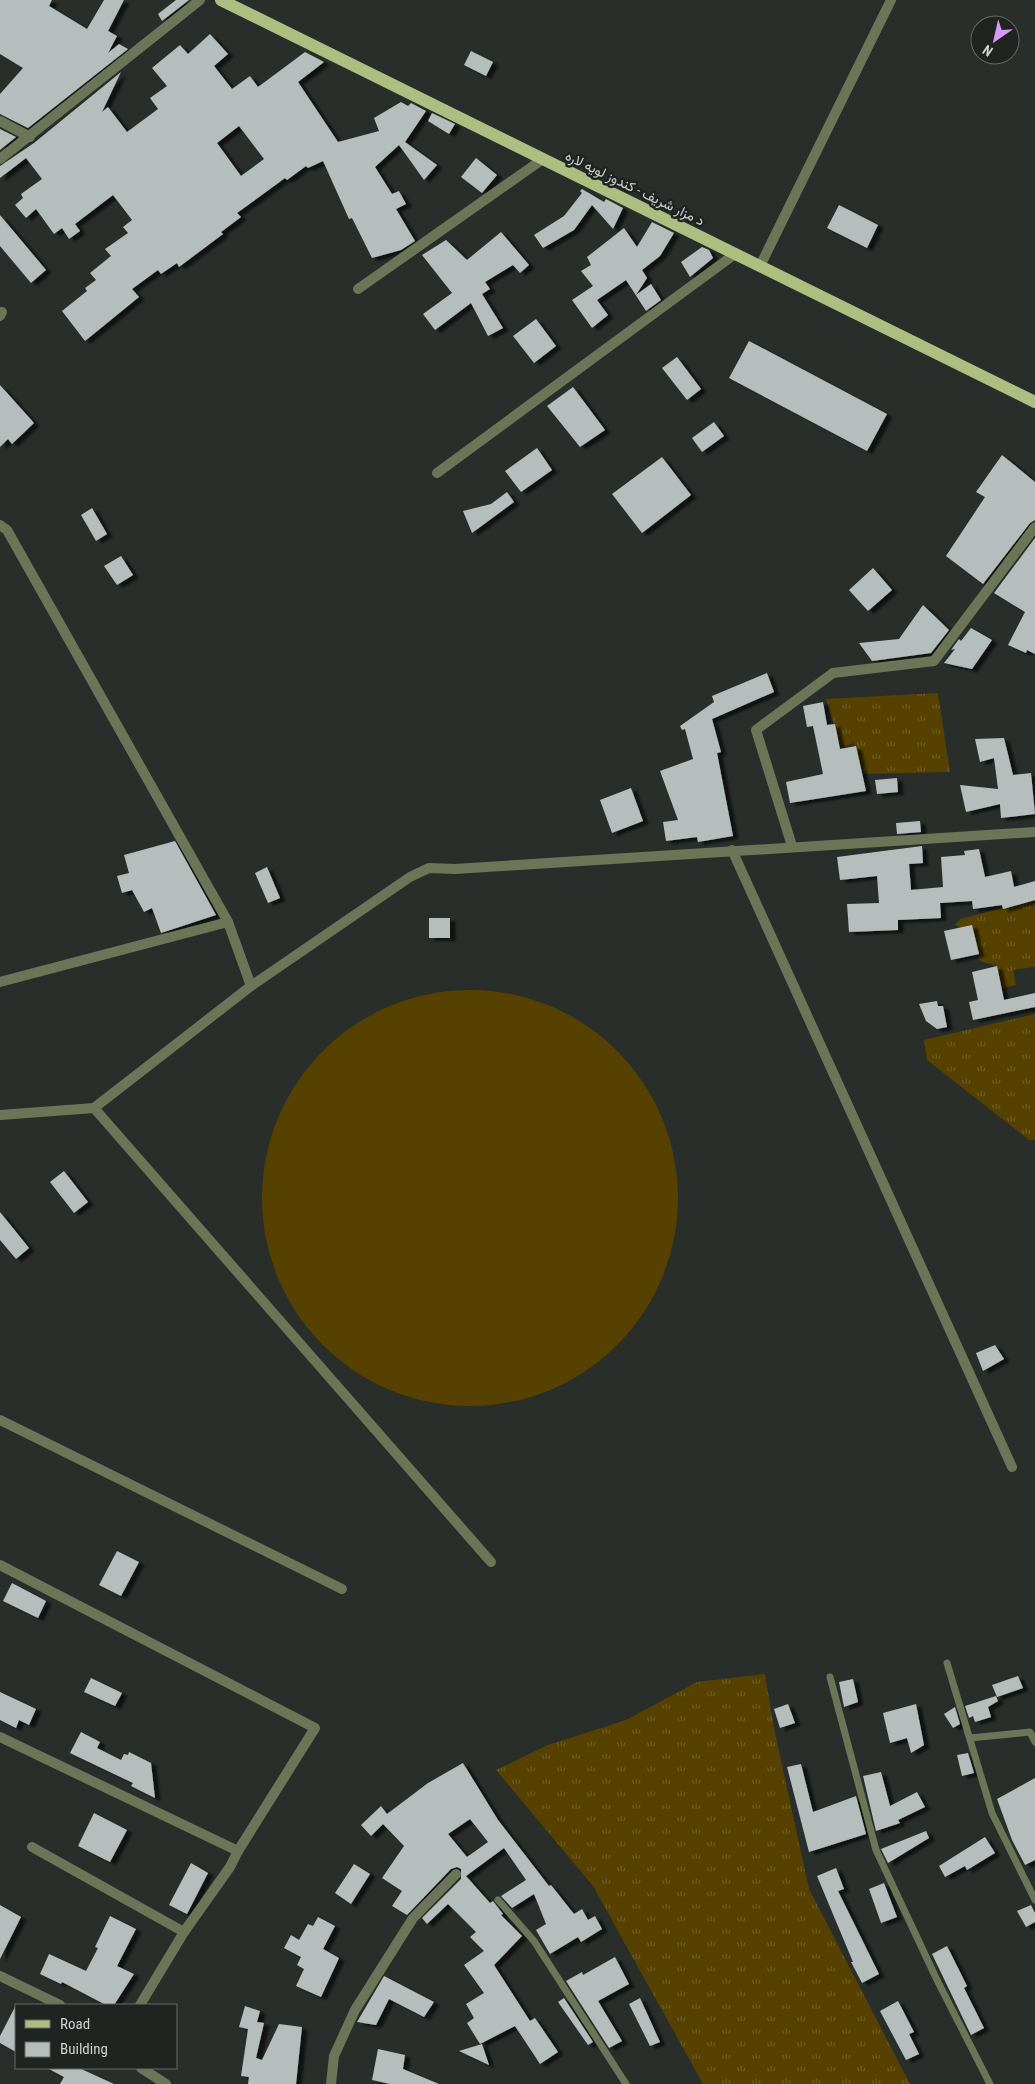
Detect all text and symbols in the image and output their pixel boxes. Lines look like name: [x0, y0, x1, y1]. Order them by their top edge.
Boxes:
north arrow: [970, 15, 1020, 65]
text: N: [980, 42, 996, 60]
street label: د مزار شریف - کندوز لویه لاره: [562, 147, 707, 230]
legend: [15, 2004, 178, 2069]
text: Road: [60, 2015, 90, 2033]
text: Building: [60, 2040, 108, 2058]

